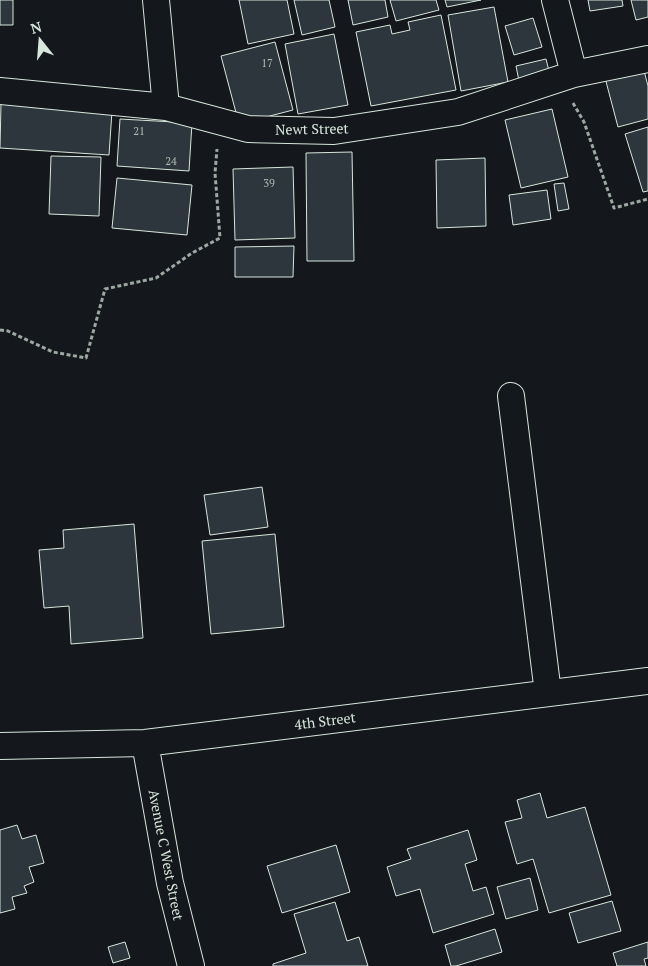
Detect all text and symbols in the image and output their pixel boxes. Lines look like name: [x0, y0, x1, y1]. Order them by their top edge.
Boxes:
north arrow: [15, 15, 65, 65]
text: N: [28, 16, 44, 38]
house number: 17: [261, 56, 273, 70]
street label: Newt Street: [275, 118, 350, 139]
house number: 21: [133, 124, 145, 138]
house number: 24: [165, 154, 177, 168]
house number: 39: [263, 176, 275, 190]
street label: 4th Street: [293, 707, 357, 734]
street label: Avenue C West Street: [144, 788, 189, 923]

